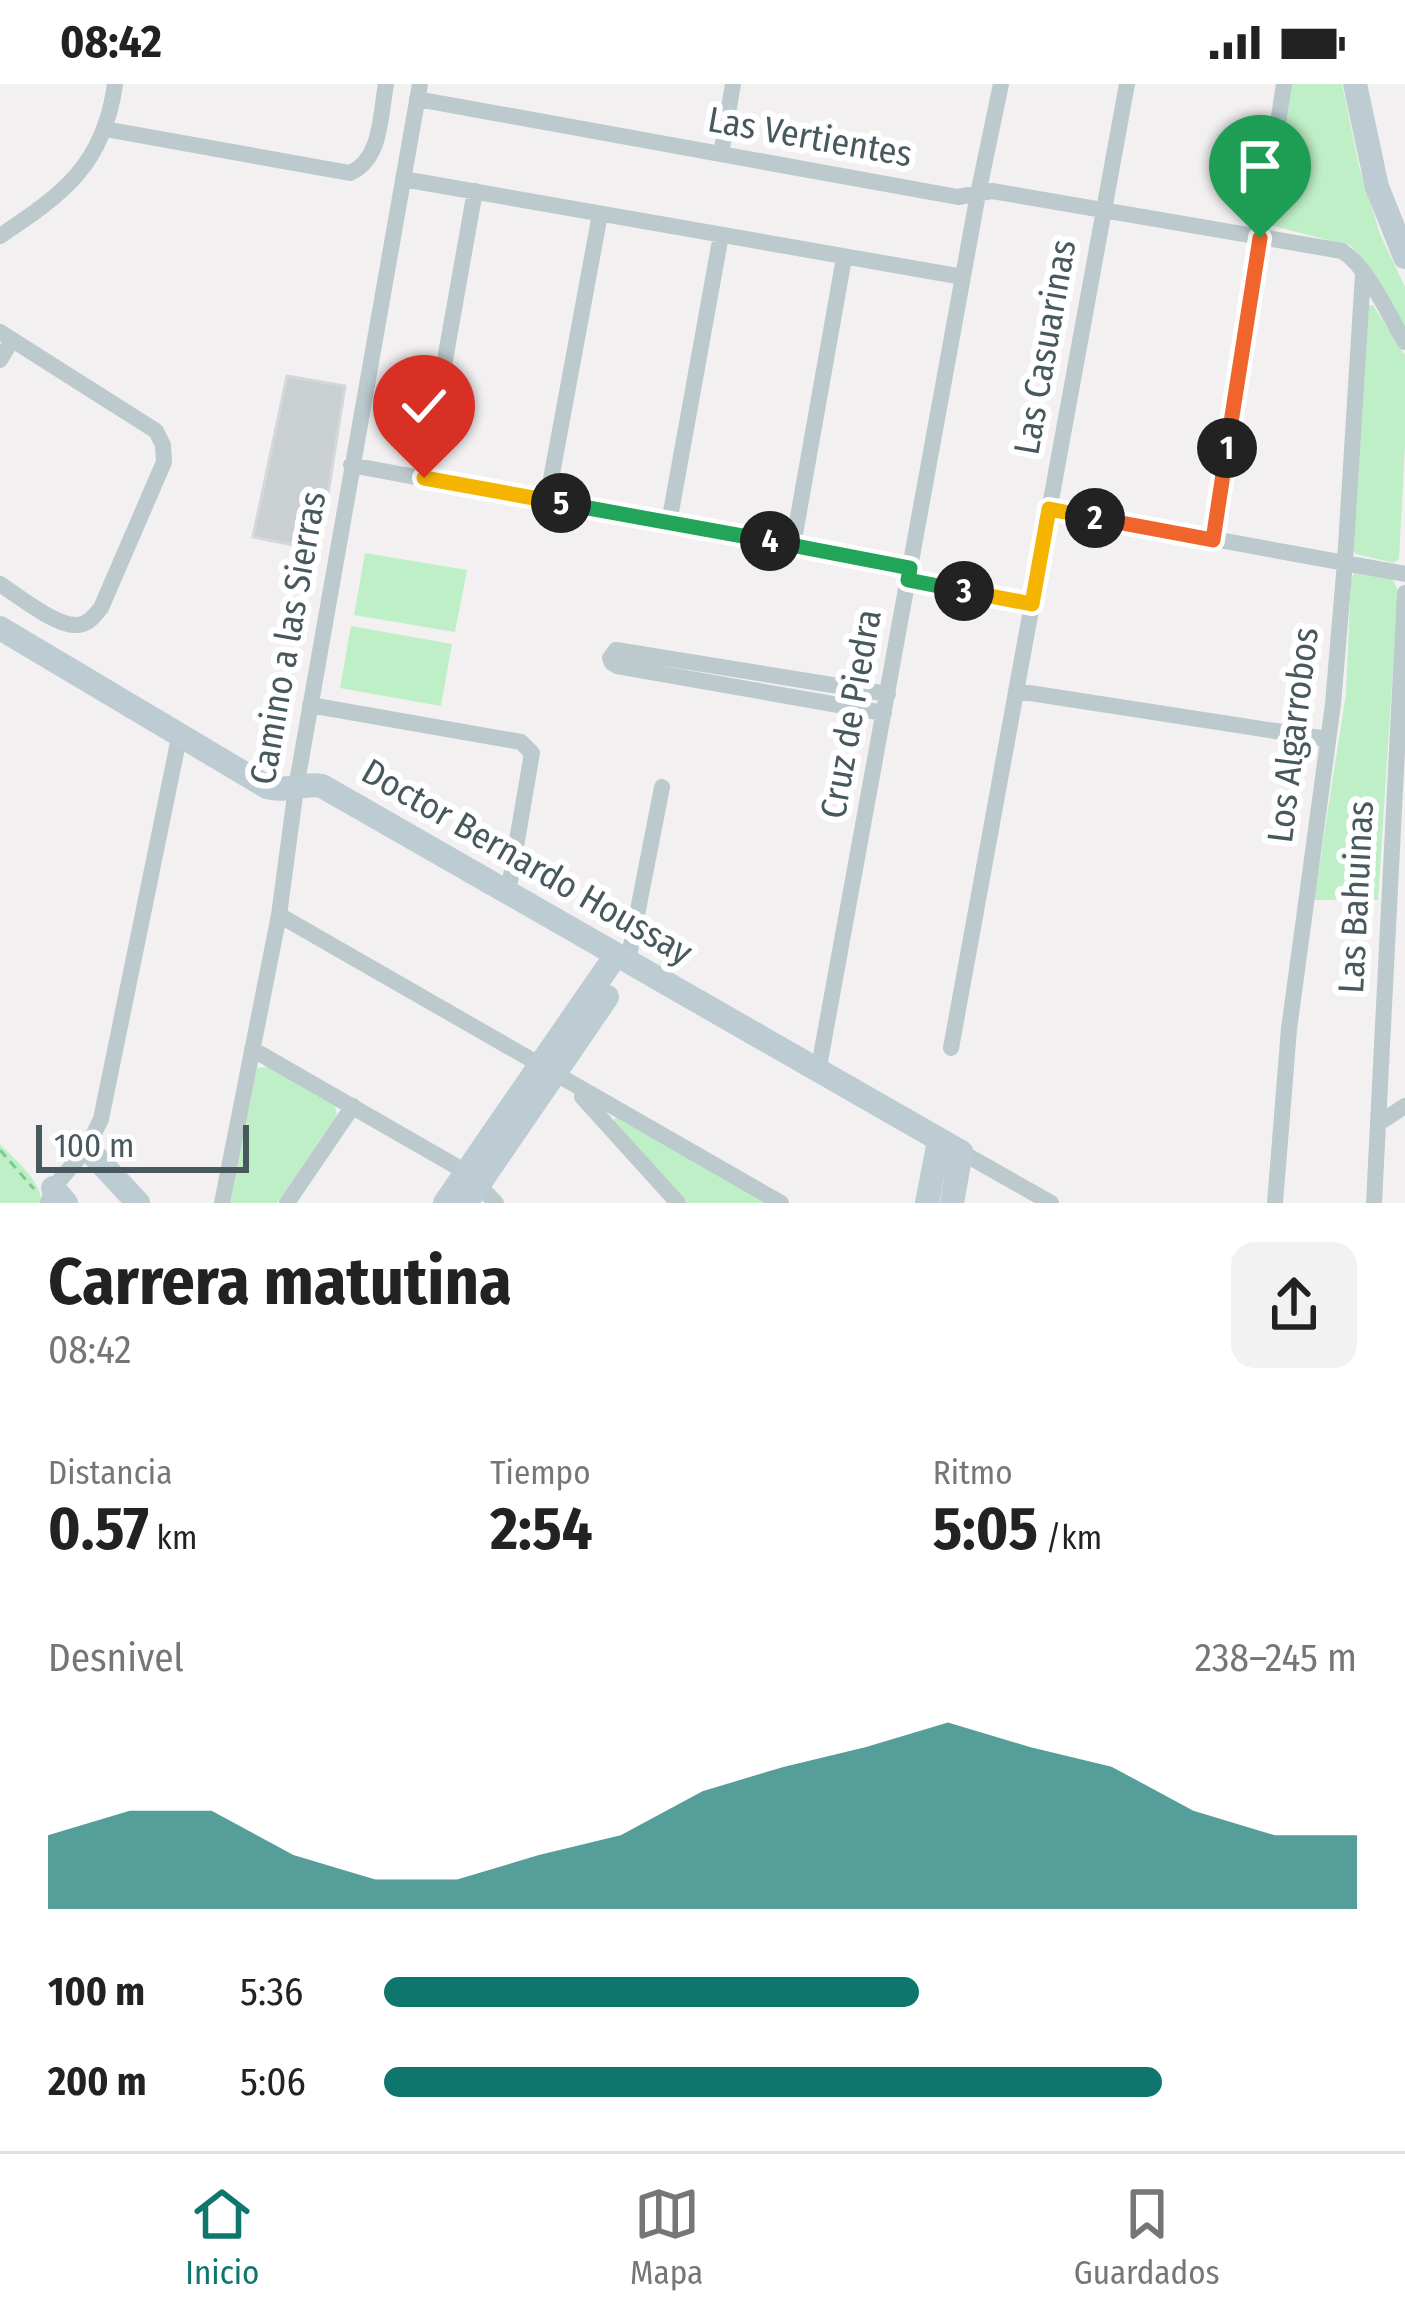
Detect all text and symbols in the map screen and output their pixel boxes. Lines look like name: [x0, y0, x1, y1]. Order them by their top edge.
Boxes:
text: 08:42: [60, 15, 162, 69]
street label: Las Vertientes: [704, 97, 916, 177]
pin: [1209, 115, 1311, 238]
icon: arrive: [1227, 133, 1293, 199]
street label: Las Casuarinas: [1004, 236, 1086, 458]
pin: [373, 355, 475, 478]
icon: check: [391, 373, 457, 439]
pin: 1: [1197, 418, 1257, 478]
text: 1: [1220, 428, 1234, 468]
pin: 5: [531, 473, 591, 533]
text: 5: [553, 483, 569, 523]
street label: Camino a las Sierras: [241, 488, 335, 788]
pin: 2: [1065, 488, 1125, 548]
text: 2: [1087, 498, 1103, 538]
pin: 4: [740, 511, 800, 571]
text: 4: [762, 521, 778, 561]
pin: 3: [934, 561, 994, 621]
text: 3: [956, 571, 972, 611]
street label: Cruz de Piedra: [811, 606, 891, 822]
street label: Los Algarrobos: [1258, 625, 1328, 845]
street label: Doctor Bernardo Houssay: [354, 749, 700, 975]
street label: Las Bahuinas: [1329, 800, 1383, 994]
scale bar: [36, 1119, 249, 1172]
text: 100 m: [54, 1126, 134, 1166]
text: Carrera matutina: [48, 1242, 512, 1321]
button: share: [1231, 1242, 1357, 1368]
text: 08:42: [48, 1327, 131, 1373]
text: Distancia: [48, 1453, 172, 1493]
text: Tiempo: [490, 1453, 591, 1493]
text: Ritmo: [933, 1453, 1012, 1493]
text: 0.57: [48, 1493, 149, 1565]
text: 2:54: [490, 1493, 593, 1565]
text: 5:05: [933, 1493, 1038, 1565]
text: km: [149, 1518, 197, 1558]
text: /km: [1038, 1518, 1102, 1558]
text: Desnivel: [48, 1635, 184, 1681]
text: 238–245 m: [1195, 1635, 1357, 1681]
text: 100 m: [48, 1969, 145, 2015]
text: 5:36: [240, 1969, 303, 2015]
text: 200 m: [48, 2059, 147, 2105]
text: 5:06: [240, 2059, 306, 2105]
tab: Inicio: [185, 2181, 259, 2293]
tab: Mapa: [630, 2181, 703, 2293]
tab: Guardados: [1074, 2181, 1220, 2293]

